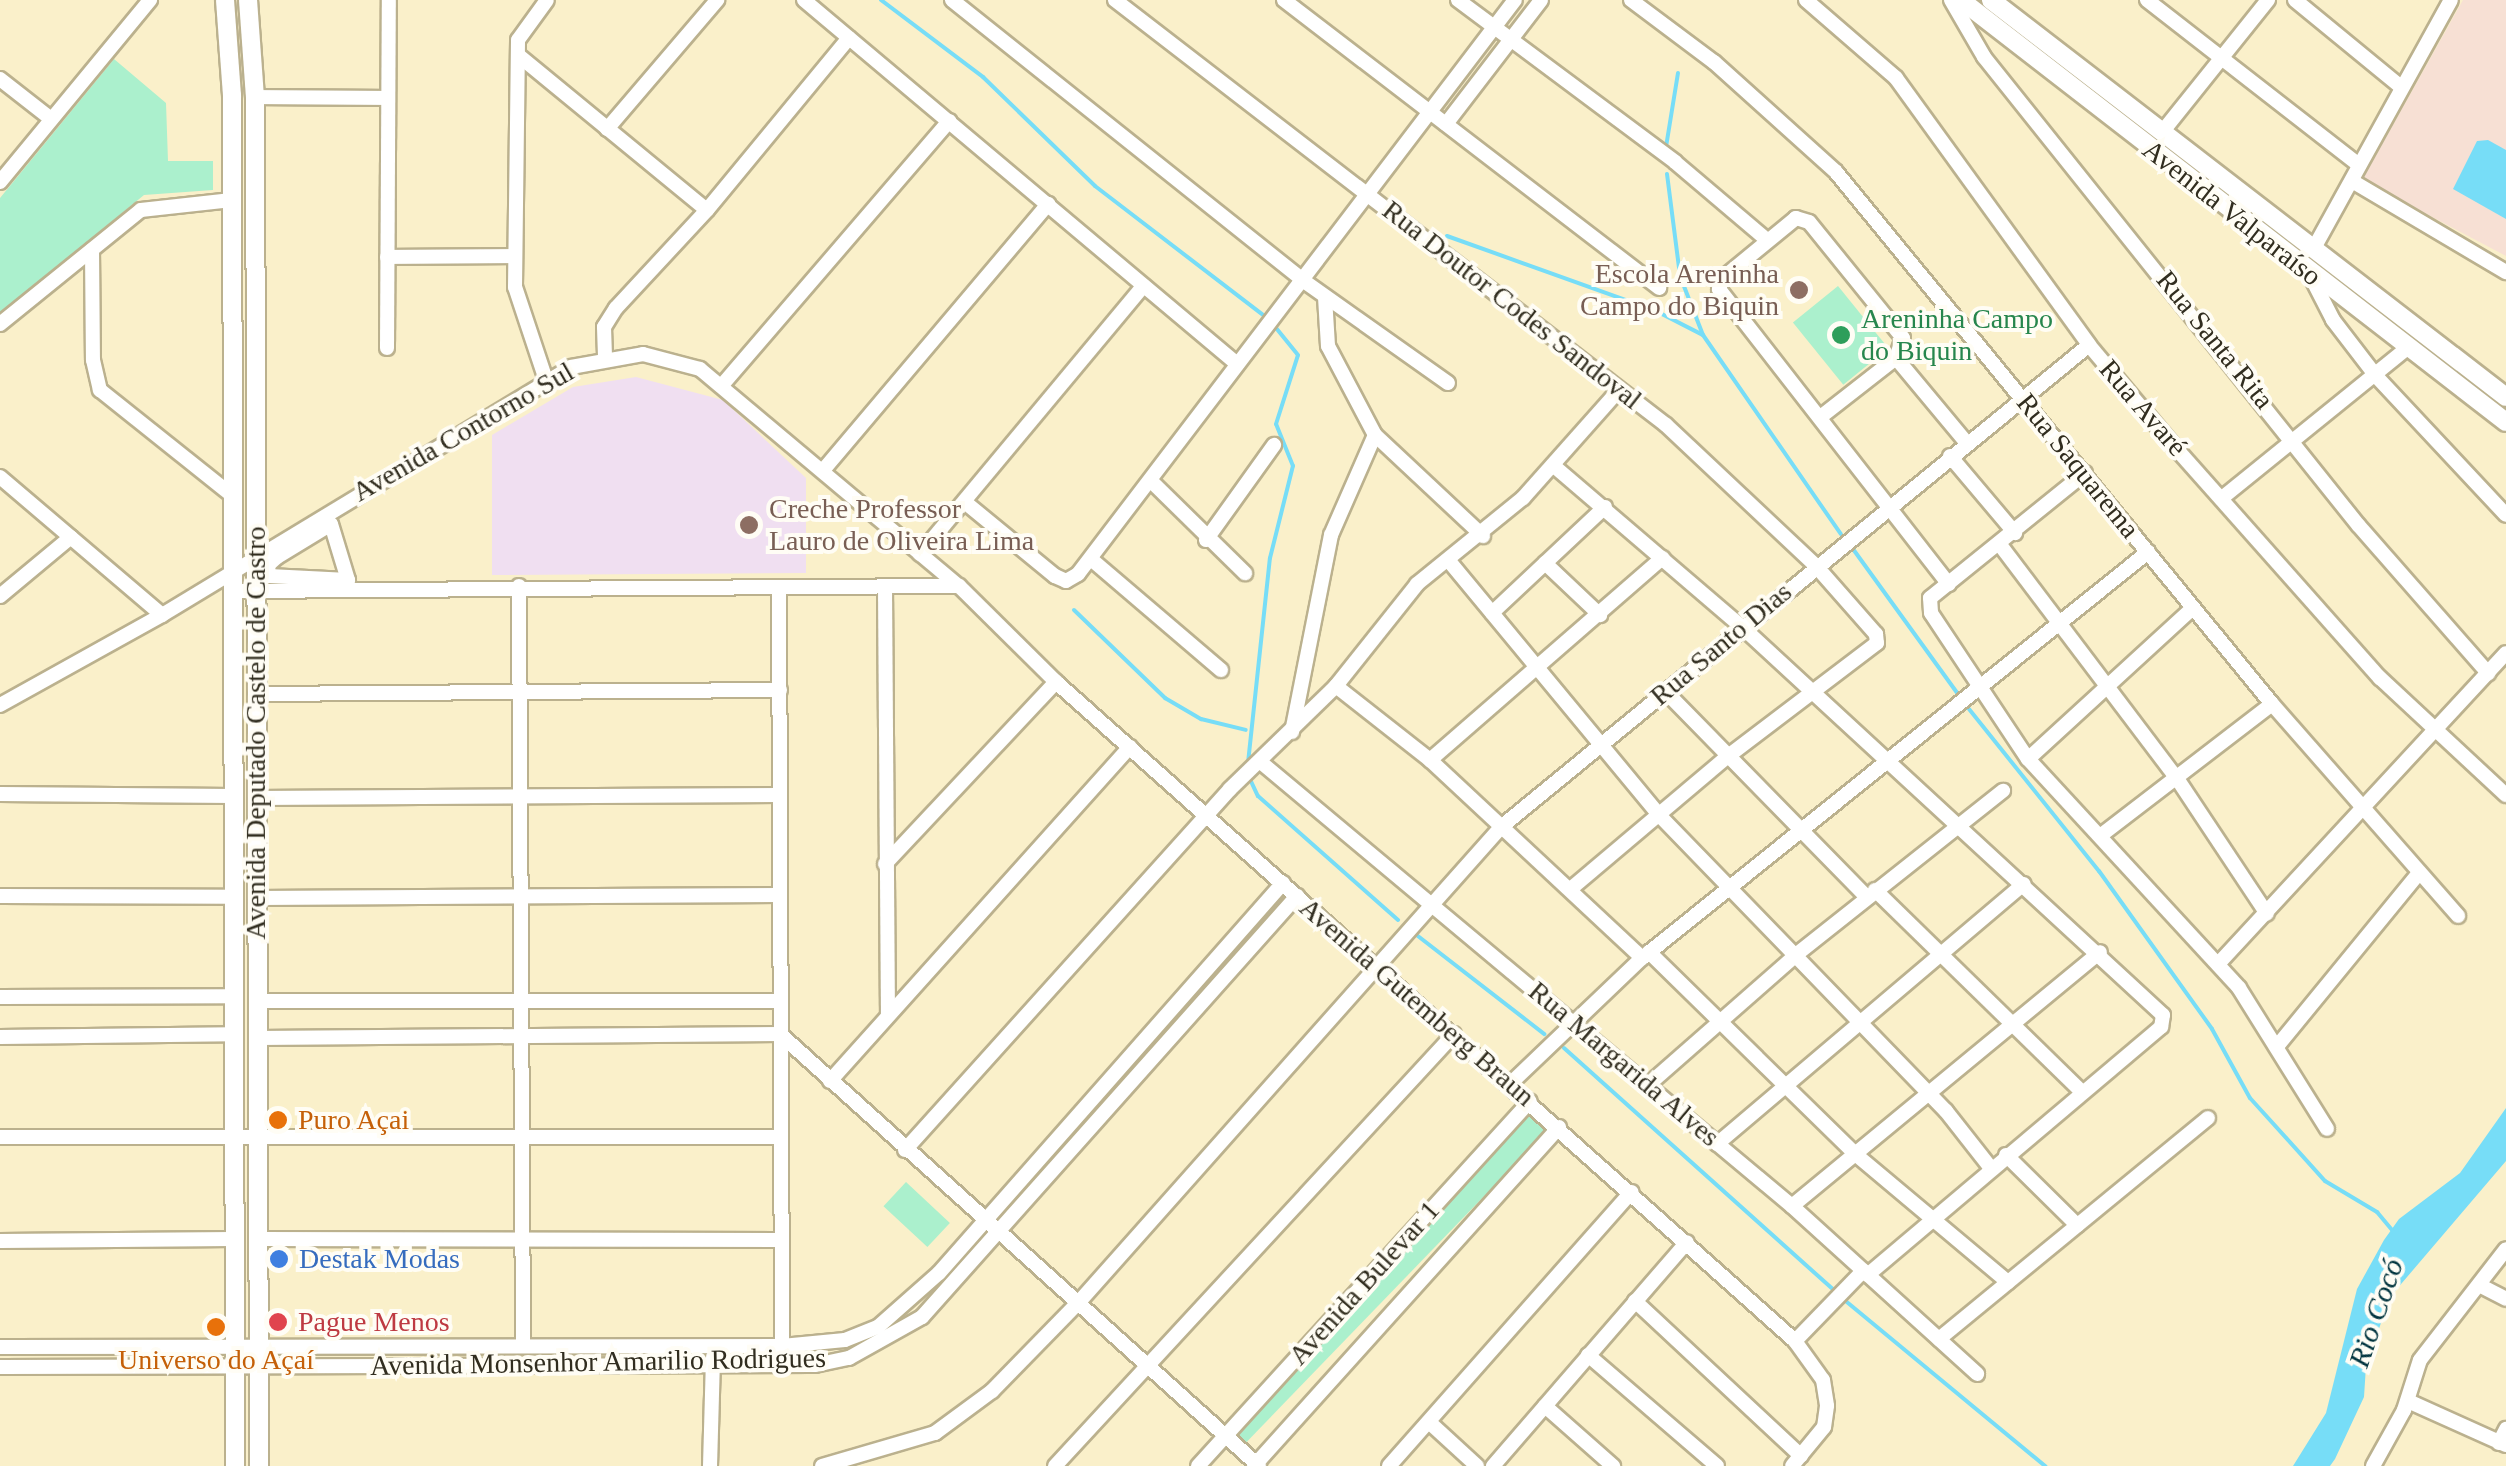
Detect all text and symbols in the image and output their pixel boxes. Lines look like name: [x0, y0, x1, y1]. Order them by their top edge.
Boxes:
street label: Avenida Valparaíso: [2136, 133, 2328, 293]
street label: Rua Doutor Codes Sandoval: [1376, 193, 1648, 417]
place label: Escola Areninha Campo do Biquin: [1580, 257, 1779, 323]
street label: Rua Santa Rita: [2149, 264, 2281, 416]
marker: Escola Areninha Campo do Biquin: [1788, 279, 1810, 301]
place label: Areninha Campo do Biquin: [1861, 302, 2053, 368]
marker: Areninha Campo do Biquin: [1830, 324, 1852, 346]
street label: Rua Avaré: [2091, 352, 2195, 464]
street label: Avenida Contorno Sul: [346, 355, 580, 509]
street label: Rua Saquarema: [2009, 387, 2147, 545]
place label: Creche Professor Lauro de Oliveira Lima: [769, 492, 1034, 558]
marker: Creche Professor Lauro de Oliveira Lima: [738, 514, 760, 536]
street label: Avenida Deputado Castelo de Castro: [239, 526, 273, 940]
street label: Rua Santo Dias: [1643, 575, 1799, 713]
street label: Avenida Gutemberg Braun: [1293, 891, 1541, 1113]
street label: Rua Margarida Alves: [1521, 974, 1727, 1154]
place label: Puro Açai: [298, 1103, 411, 1137]
marker: Puro Açai: [267, 1109, 289, 1131]
street label: Avenida Bulevar 1: [1281, 1194, 1447, 1372]
place label: Destak Modas: [299, 1242, 460, 1276]
marker: Destak Modas: [268, 1248, 290, 1270]
water label: Rio Cocó: [2341, 1254, 2411, 1372]
place label: Pague Menos: [298, 1305, 450, 1339]
marker: Pague Menos: [267, 1311, 289, 1333]
marker: Universo do Açaí: [205, 1316, 227, 1338]
street label: Avenida Monsenhor Amarilio Rodrigues: [369, 1341, 827, 1383]
place label: Universo do Açaí: [117, 1343, 315, 1377]

